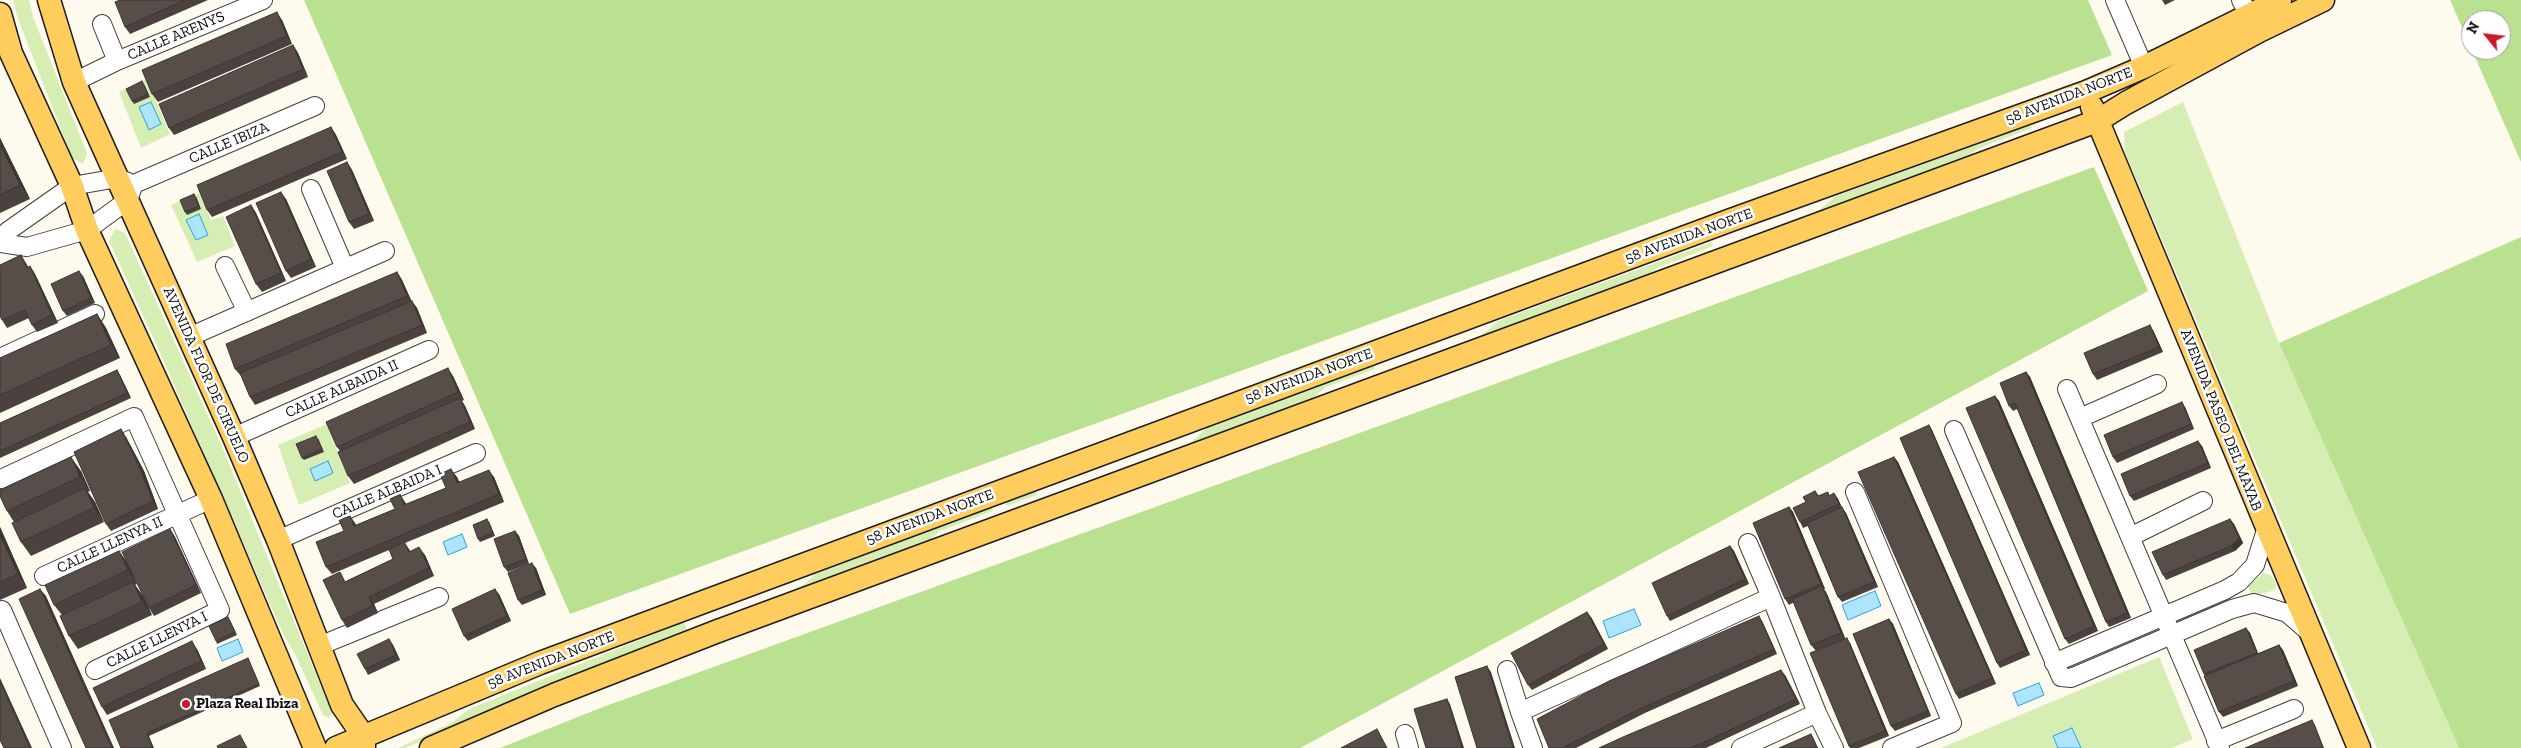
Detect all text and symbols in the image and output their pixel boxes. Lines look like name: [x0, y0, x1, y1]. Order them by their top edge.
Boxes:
street label: CALLE ARENYS: [125, 7, 227, 65]
north arrow: [2461, 10, 2511, 60]
text: N: [2463, 19, 2483, 37]
street label: 58 AVENIDA NORTE: [2003, 64, 2135, 128]
street label: CALLE IBIZA: [186, 118, 272, 168]
street label: 58 AVENIDA NORTE: [1623, 205, 1755, 267]
street label: AVENIDA FLOR DE CIRUELO: [159, 284, 253, 466]
street label: AVENIDA PASEO DEL MAYAB: [2176, 326, 2266, 514]
street label: 58 AVENIDA NORTE: [1243, 345, 1375, 407]
street label: CALLE ALBAIDA II: [283, 356, 401, 422]
street label: CALLE ALBAIDA I: [330, 461, 444, 523]
street label: 58 AVENIDA NORTE: [864, 486, 996, 548]
street label: CALLE LLENYA II: [54, 513, 166, 577]
street label: CALLE LLENYA I: [104, 608, 210, 672]
street label: 58 AVENIDA NORTE: [485, 628, 617, 692]
place label: Plaza Real Ibiza: [196, 695, 299, 713]
marker: Plaza Real Ibiza: [180, 698, 192, 710]

